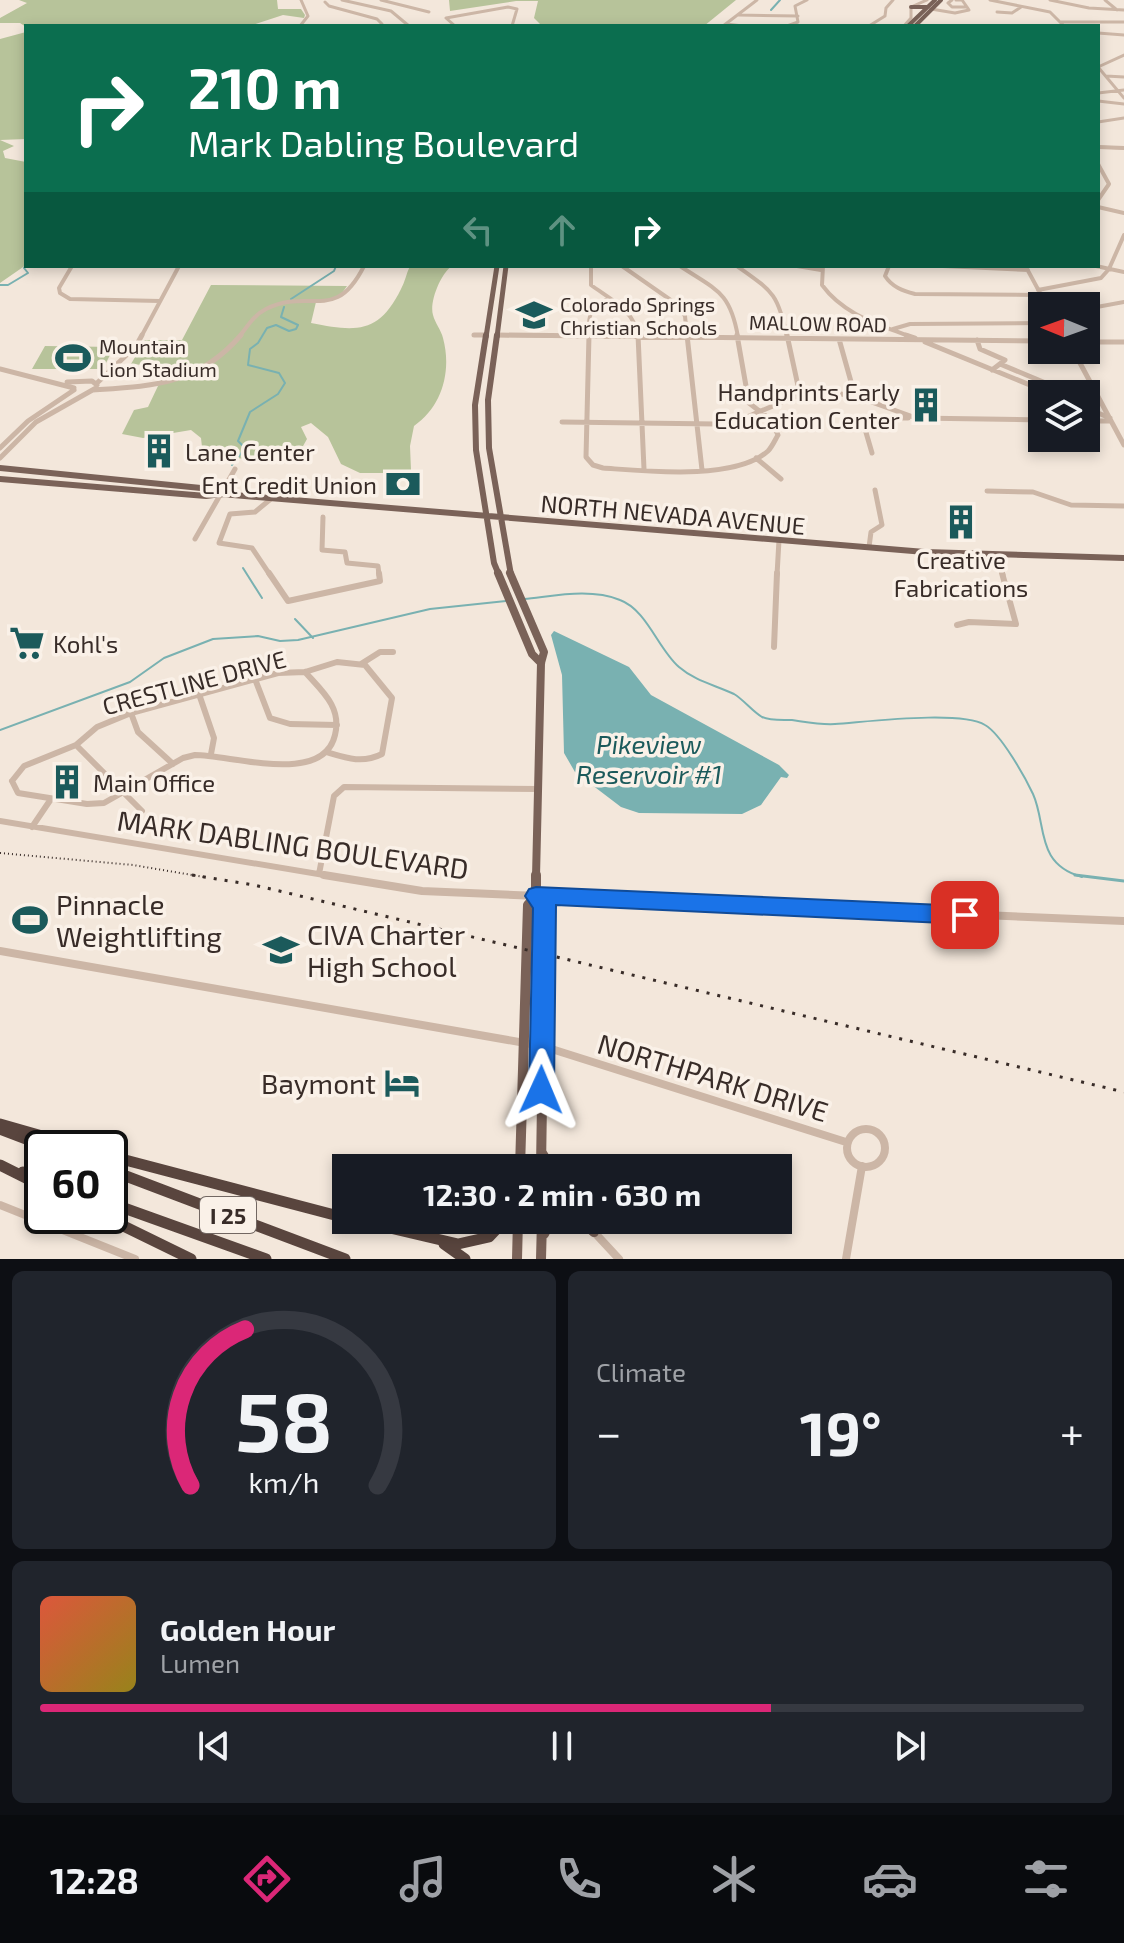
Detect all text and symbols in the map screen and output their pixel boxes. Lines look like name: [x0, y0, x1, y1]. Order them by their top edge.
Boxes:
text: 210 m: [188, 53, 342, 120]
icon: right: [56, 56, 160, 160]
text: Mark Dabling Boulevard: [188, 121, 579, 164]
icon: left: [456, 208, 500, 252]
icon: ahead: [540, 208, 584, 252]
icon: right: [624, 208, 668, 252]
place label: Colorado Springs Christian Schools: [560, 292, 717, 339]
north arrow: [1028, 292, 1100, 364]
map controls: [1028, 292, 1100, 452]
school or university icon: Colorado Springs Christian Schools: [515, 296, 553, 334]
street label: MALLOW ROAD: [749, 310, 887, 336]
place label: Mountain Lion Stadium: [99, 334, 217, 381]
sports icon: Mountain Lion Stadium: [54, 339, 92, 377]
place label: Handprints Early Education Center: [714, 377, 900, 434]
button: layers: [1028, 380, 1100, 452]
building icon: Handprints Early Education Center: [907, 386, 945, 424]
building icon: Lane Center: [140, 432, 178, 470]
place label: Lane Center: [185, 437, 315, 466]
bank icon: Ent Credit Union: [384, 465, 422, 503]
place label: Ent Credit Union: [202, 470, 377, 499]
street label: NORTH NEVADA AVENUE: [540, 488, 806, 540]
building icon: Creative Fabrications: [942, 503, 980, 541]
place label: Creative Fabrications: [894, 545, 1028, 602]
supermarket icon: Kohl's: [8, 624, 46, 662]
place label: Kohl's: [53, 629, 118, 658]
street label: CRESTLINE DRIVE: [99, 644, 289, 720]
water label: Pikeview Reservoir #1: [576, 728, 722, 789]
building icon: Main Office: [48, 763, 86, 801]
place label: Main Office: [93, 768, 215, 797]
street label: MARK DABLING BOULEVARD: [115, 802, 471, 886]
pin: [931, 881, 999, 949]
place label: Pinnacle Weightlifting: [56, 887, 222, 953]
icon: arrive: [943, 893, 987, 937]
sports icon: Pinnacle Weightlifting: [11, 901, 49, 939]
place label: CIVA Charter High School: [307, 917, 465, 983]
school or university icon: CIVA Charter High School: [262, 931, 300, 969]
street label: NORTHPARK DRIVE: [594, 1026, 832, 1128]
position arrow: [499, 1048, 583, 1132]
hotel icon: Baymont: [383, 1064, 421, 1102]
place label: Baymont: [261, 1066, 376, 1100]
speed limit sign: 60: [24, 1130, 128, 1234]
text: 12:30 · 2 min · 630 m: [423, 1176, 701, 1212]
road number: I 25: [200, 1197, 256, 1233]
text: Climate: [596, 1356, 686, 1387]
text: 58: [235, 1369, 333, 1469]
text: 19°: [800, 1396, 882, 1468]
text: −: [596, 1405, 622, 1458]
text: +: [1060, 1405, 1084, 1458]
text: km/h: [249, 1464, 319, 1499]
text: Golden Hour: [160, 1611, 335, 1647]
text: Lumen: [160, 1647, 240, 1678]
icon: previous: [192, 1724, 236, 1768]
icon: pause: [540, 1724, 584, 1768]
icon: next: [888, 1724, 932, 1768]
icon: directions: [239, 1851, 295, 1907]
icon: music: [395, 1851, 451, 1907]
icon: phone: [551, 1851, 607, 1907]
icon: climate: [706, 1851, 762, 1907]
icon: car: [862, 1851, 918, 1907]
icon: filters: [1018, 1851, 1074, 1907]
text: 12:28: [50, 1858, 139, 1901]

